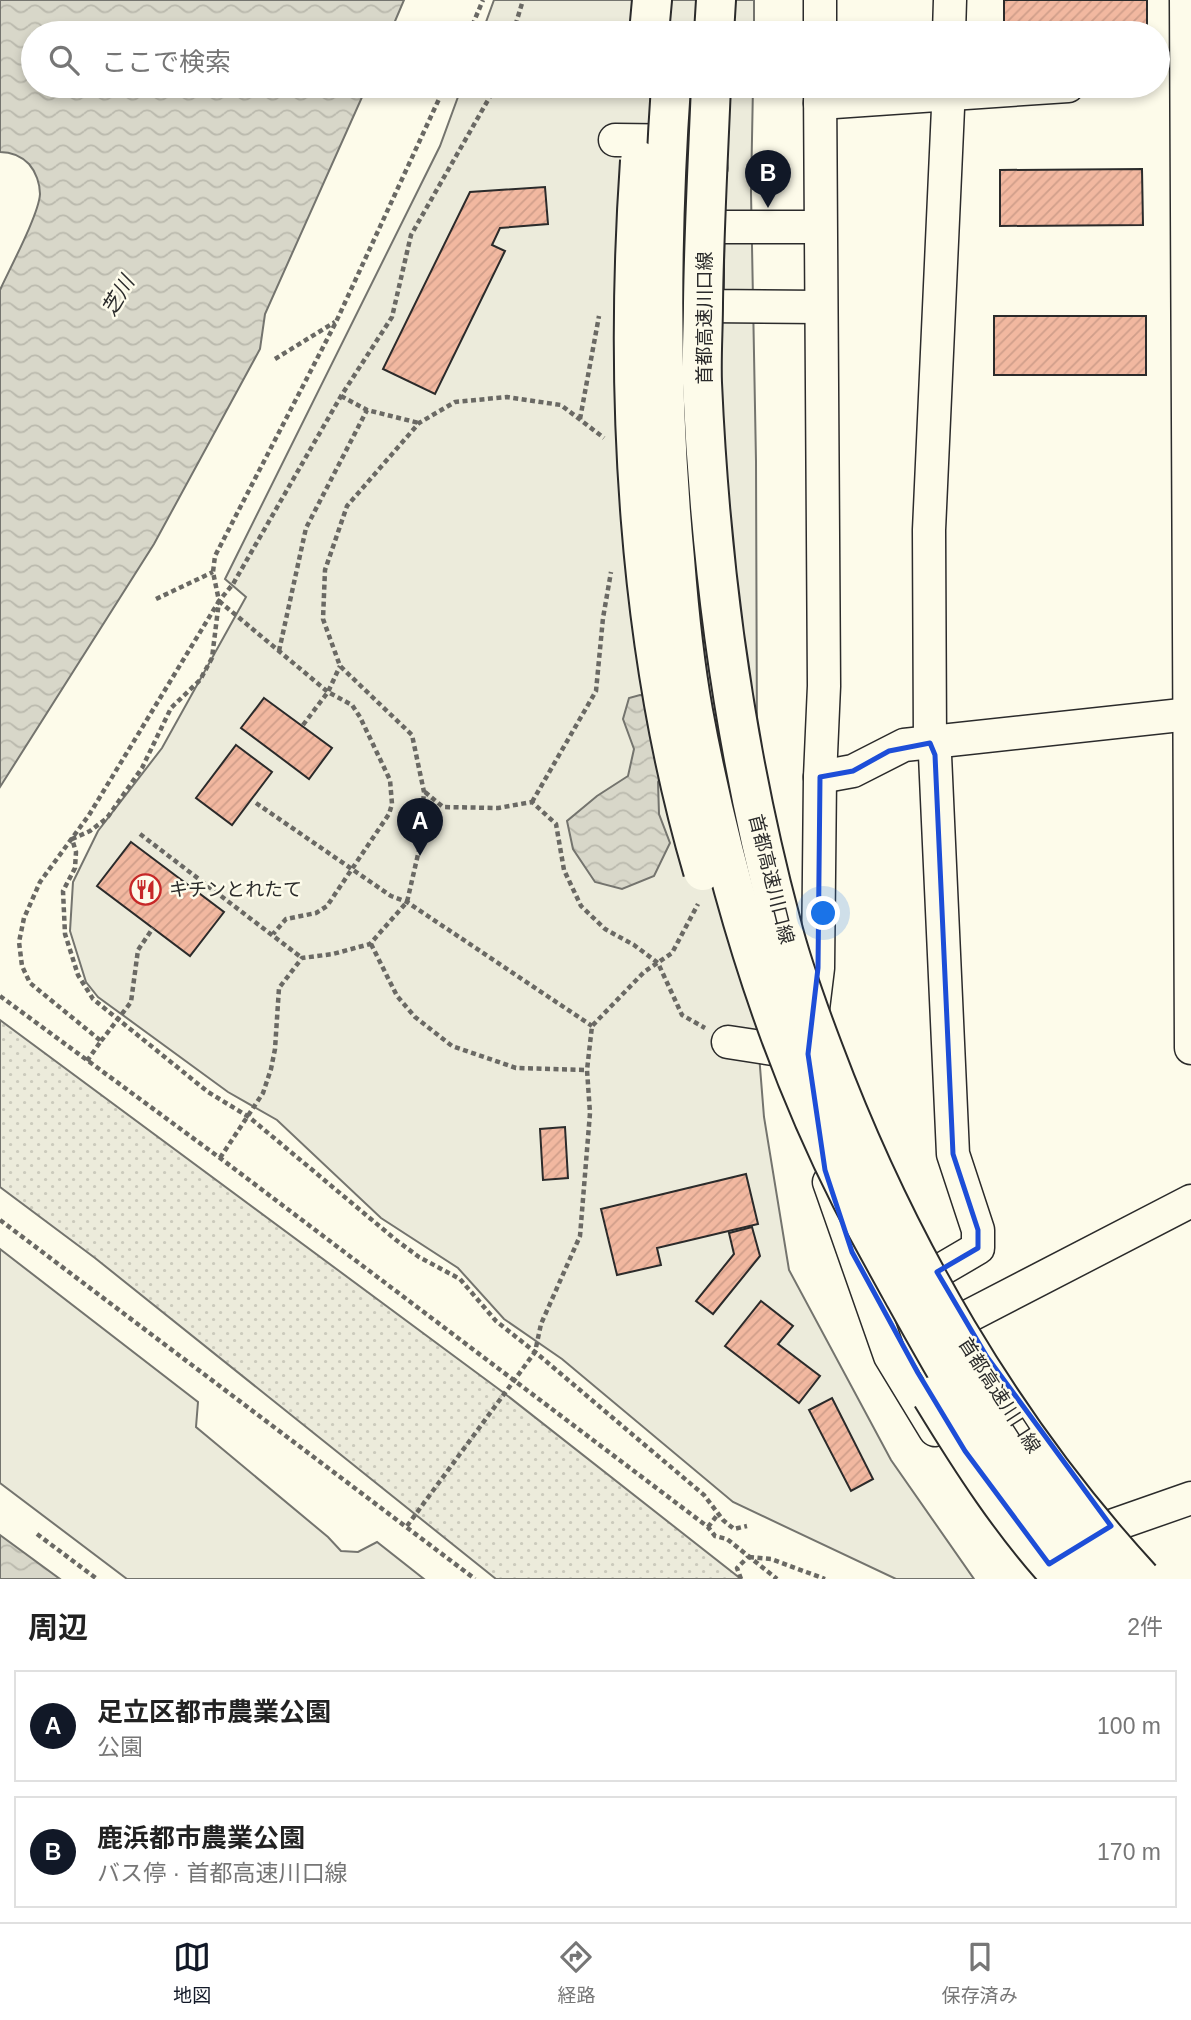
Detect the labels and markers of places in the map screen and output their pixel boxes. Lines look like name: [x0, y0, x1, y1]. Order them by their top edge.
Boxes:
pin: B: [745, 150, 791, 208]
pin: A: [397, 798, 443, 856]
restaurant icon: キチンとれたて: [129, 872, 163, 906]
place label: キチンとれたて: [169, 879, 302, 900]

